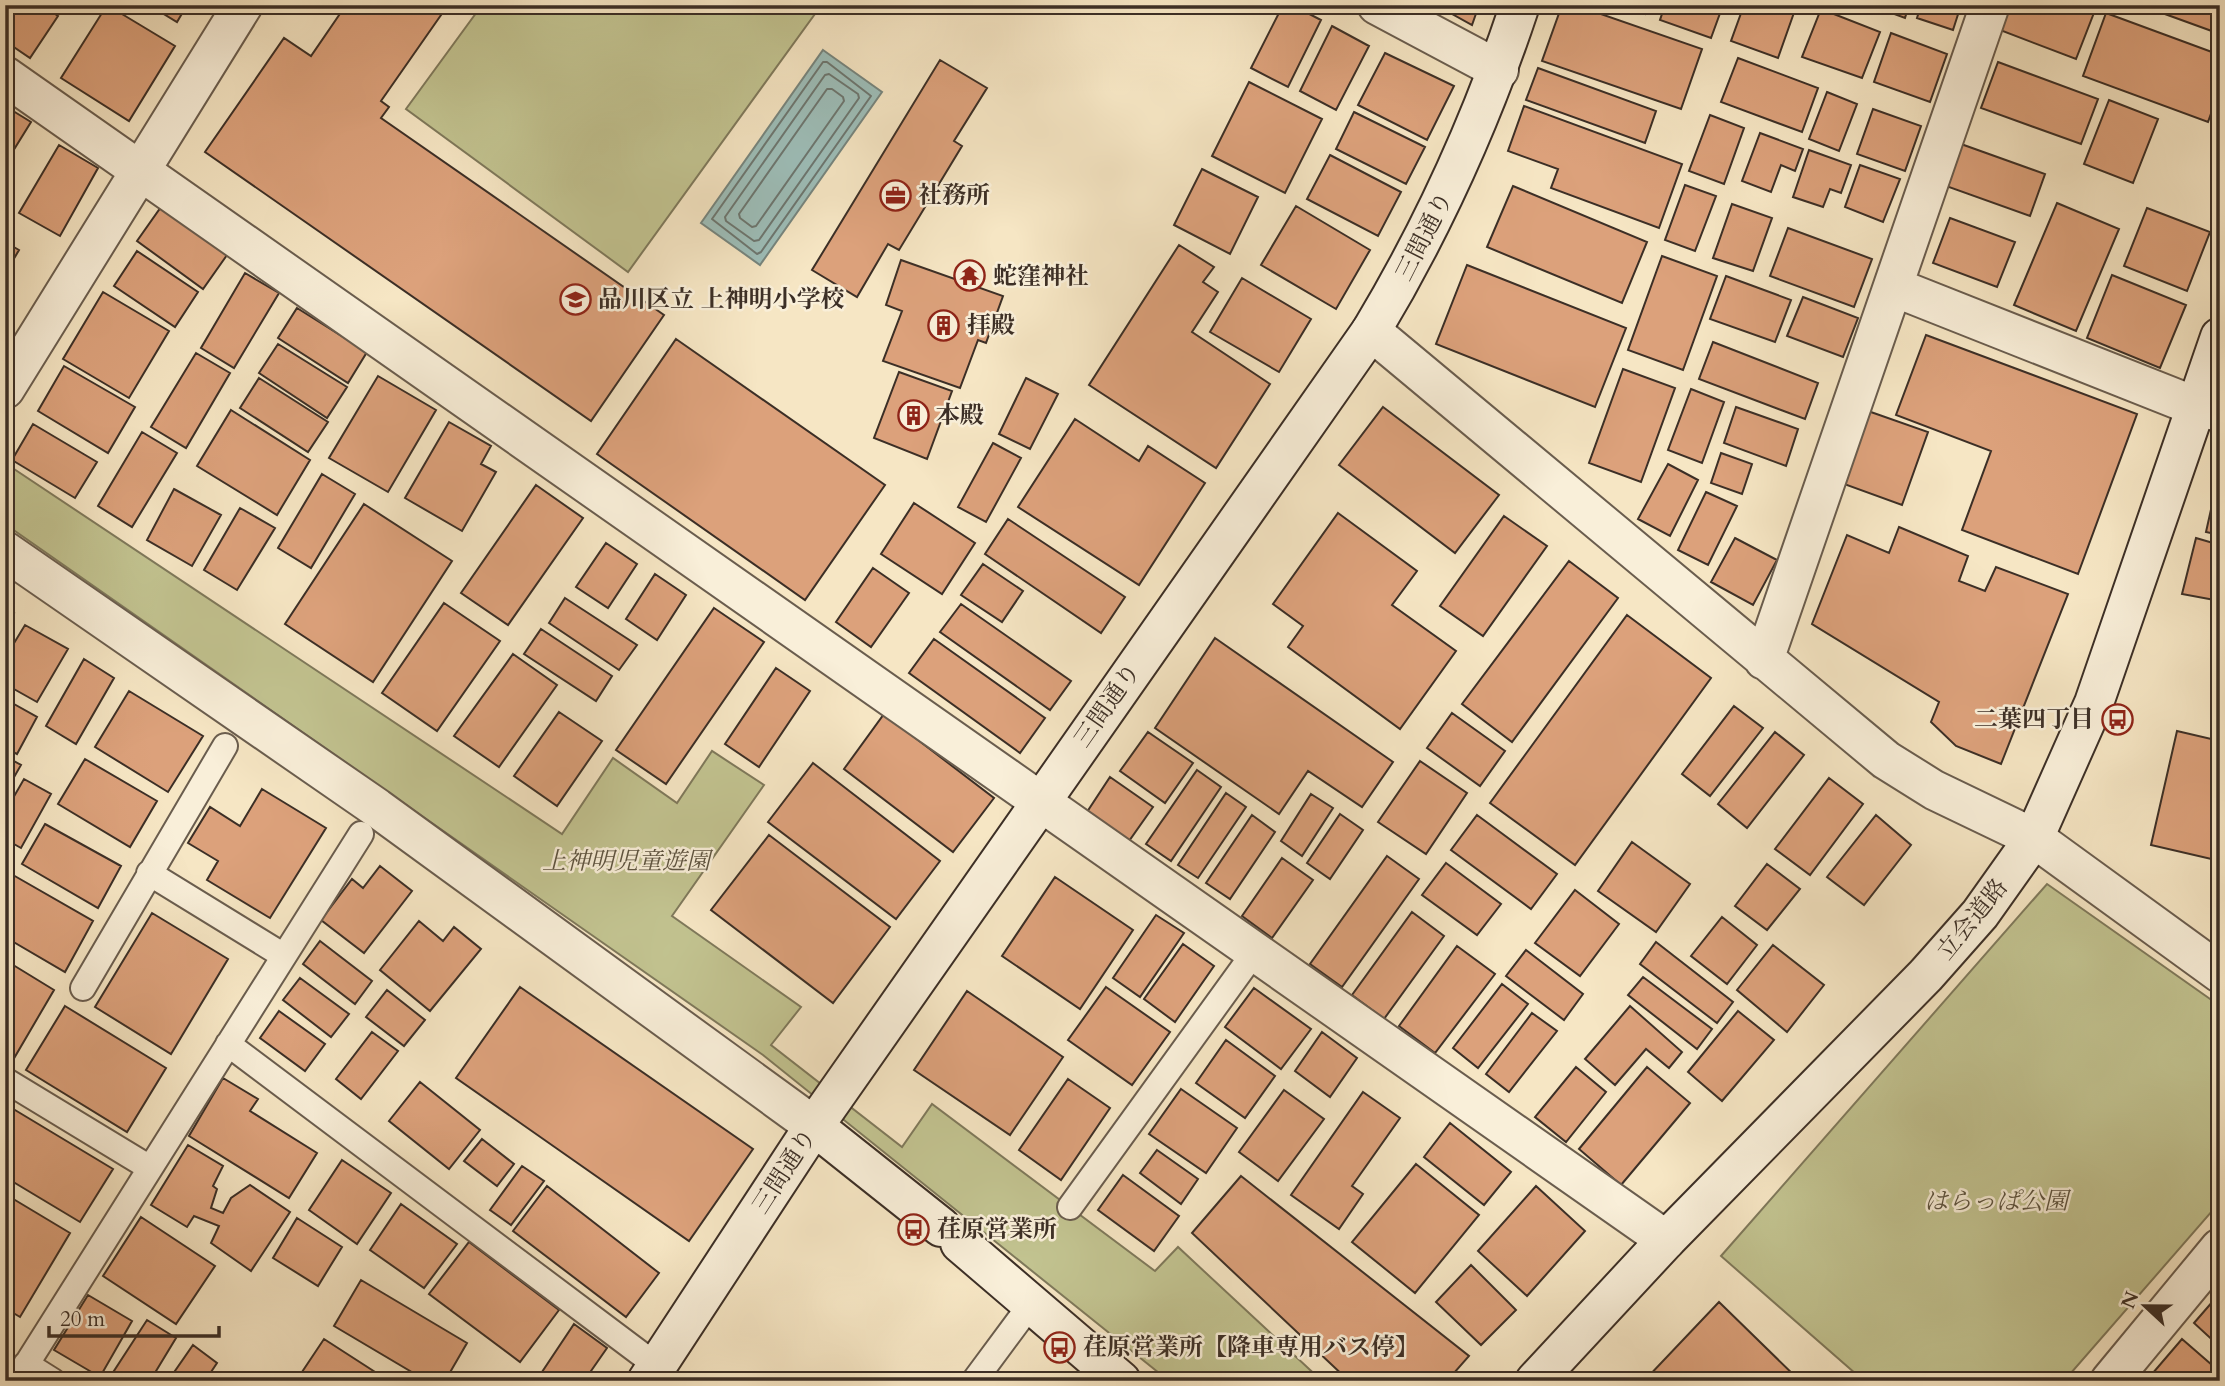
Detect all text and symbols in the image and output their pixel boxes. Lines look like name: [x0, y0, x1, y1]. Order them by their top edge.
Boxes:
office icon: 社務所: [878, 178, 912, 212]
place label: 社務所: [918, 179, 990, 212]
street label: 三間通り: [1388, 186, 1461, 286]
temple icon: 蛇窪神社: [953, 259, 987, 293]
place label: 蛇窪神社: [993, 260, 1089, 293]
school or university icon: 品川区立 上神明小学校: [558, 282, 592, 316]
place label: 品川区立 上神明小学校: [598, 283, 844, 316]
building icon: 拝殿: [927, 308, 961, 342]
place label: 拝殿: [967, 309, 1015, 342]
building icon: 本殿: [896, 398, 930, 432]
place label: 本殿: [936, 399, 984, 432]
street label: 三間通り: [1066, 657, 1148, 754]
bus stop icon: 二葉四丁目: [2100, 702, 2134, 736]
place label: 二葉四丁目: [1974, 703, 2094, 736]
park label: 上神明児童遊園: [542, 845, 714, 878]
street label: 立会道路: [1929, 872, 2015, 967]
street label: 三間通り: [744, 1122, 824, 1221]
park label: はらっぱ公園: [1924, 1185, 2072, 1218]
bus stop icon: 荏原営業所: [897, 1212, 931, 1246]
place label: 荏原営業所: [937, 1213, 1057, 1246]
north arrow: [2110, 1270, 2180, 1340]
text: N: [2115, 1287, 2145, 1313]
scale bar: [49, 1295, 219, 1339]
text: 20 m: [60, 1305, 105, 1334]
bus stop icon: 荏原営業所【降車専用バス停】: [1043, 1330, 1077, 1364]
place label: 荏原営業所【降車専用バス停】: [1083, 1331, 1419, 1364]

